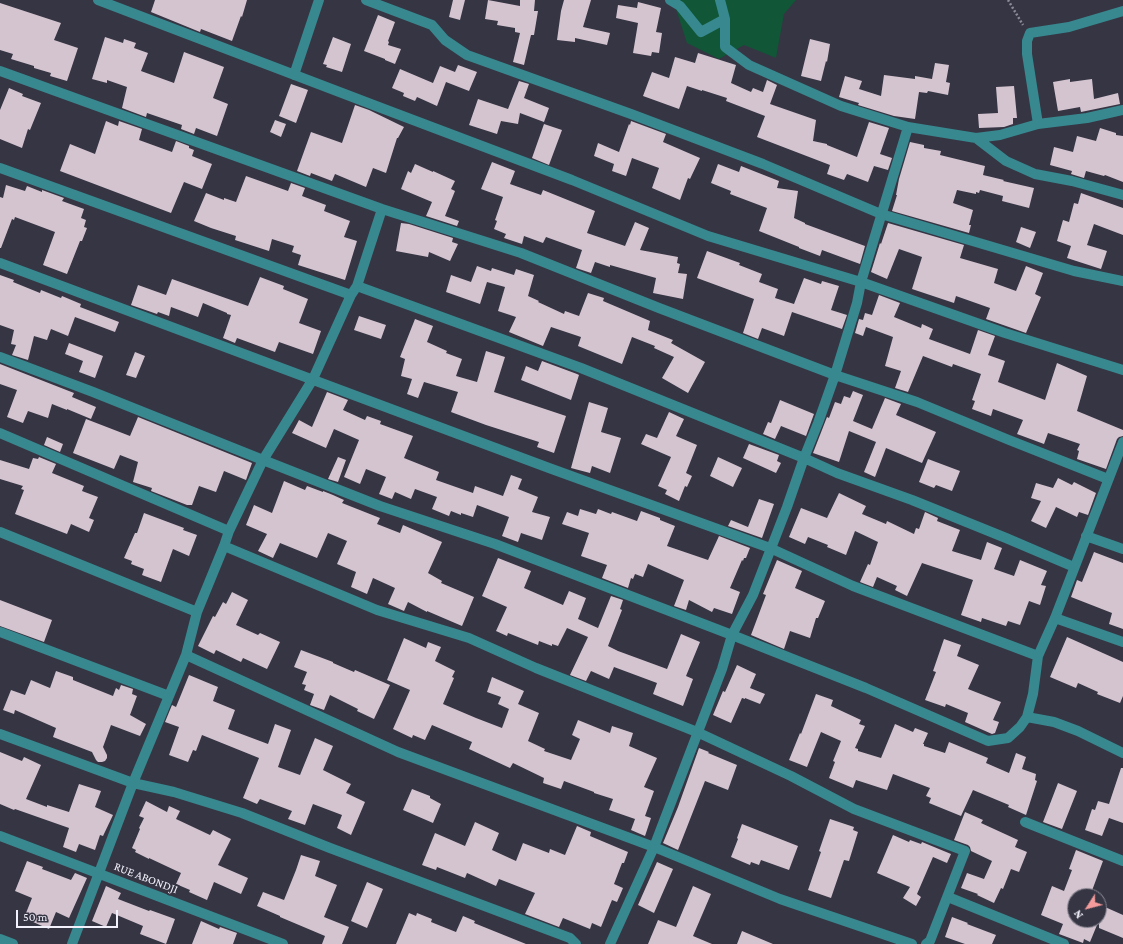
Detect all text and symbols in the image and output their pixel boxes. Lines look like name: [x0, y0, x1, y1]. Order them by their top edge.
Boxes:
street label: RUE ABONDJI: [112, 859, 180, 897]
north arrow: [1067, 888, 1107, 928]
scale bar: [18, 902, 120, 928]
text: N: [1071, 908, 1085, 921]
text: 50 m: [23, 910, 47, 924]

